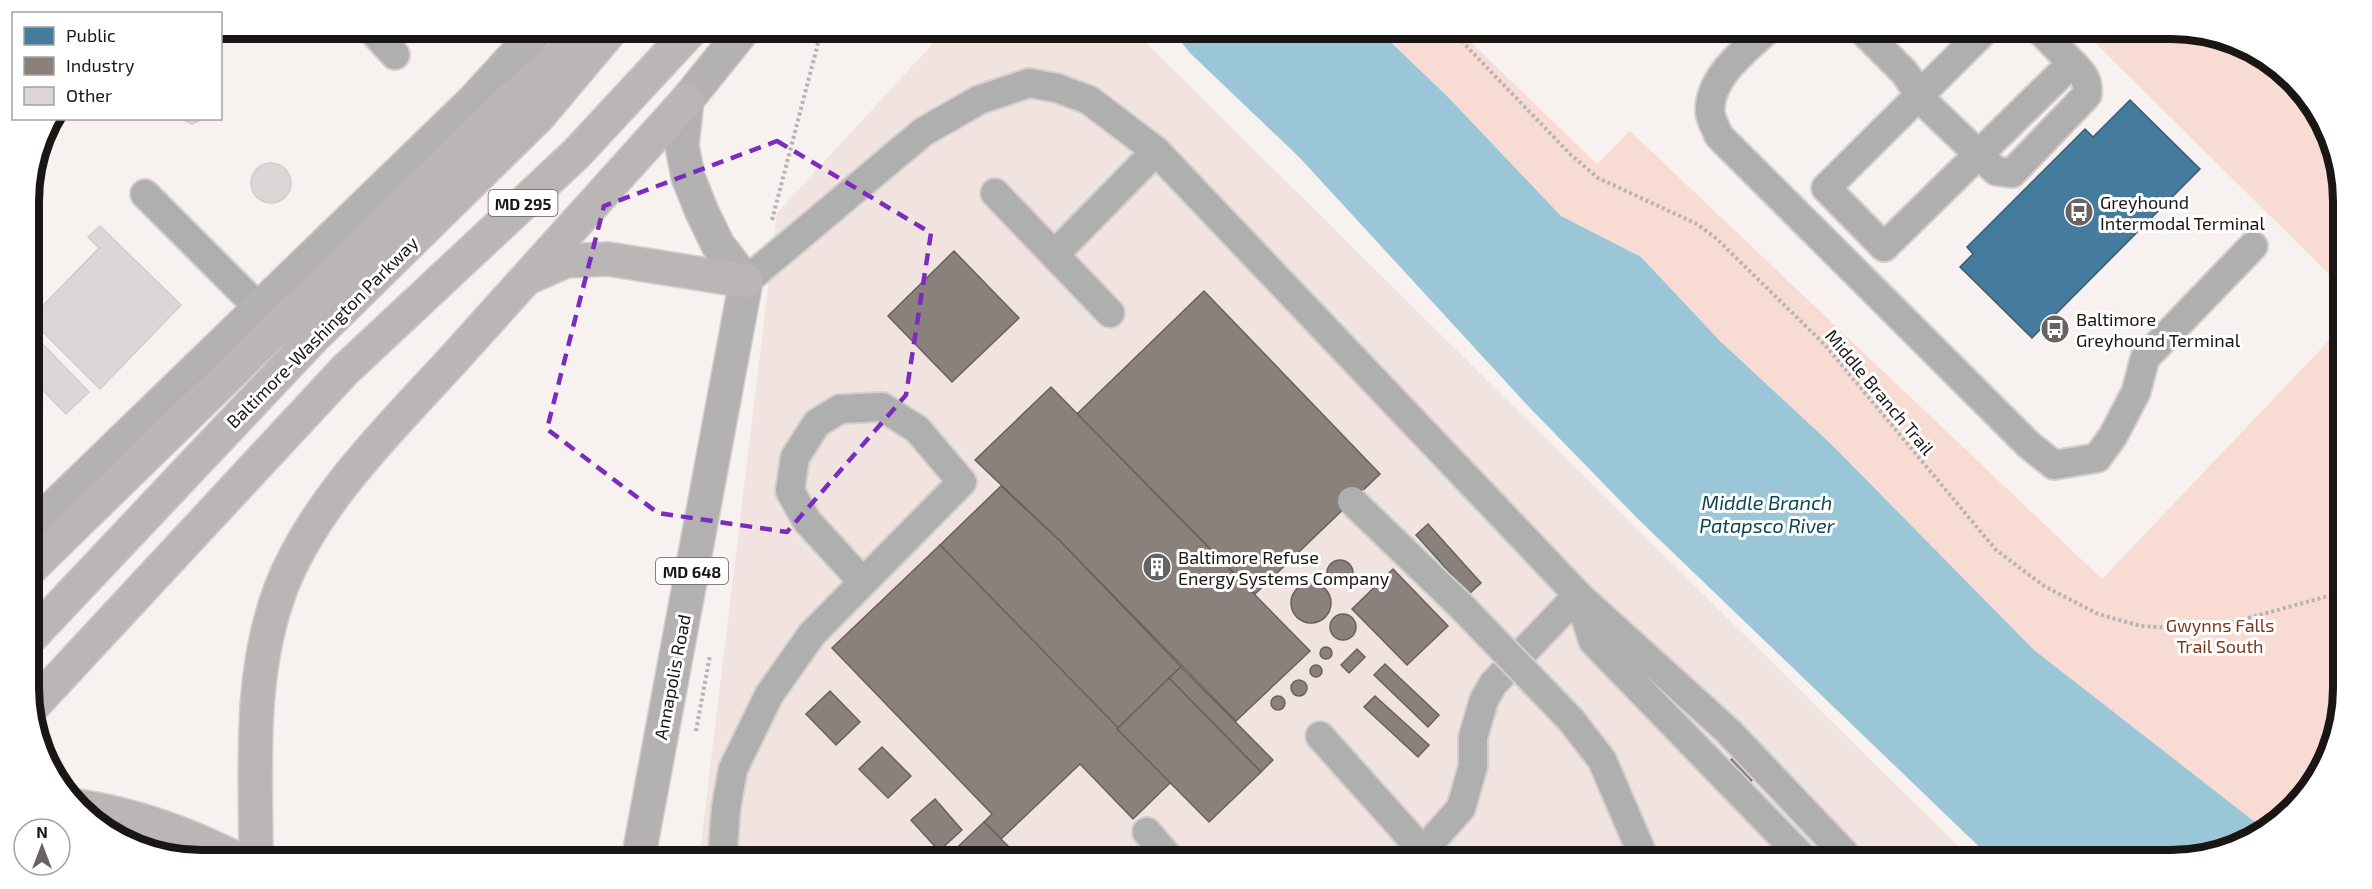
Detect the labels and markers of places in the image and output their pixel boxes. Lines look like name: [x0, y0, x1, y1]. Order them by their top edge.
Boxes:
place label: Greyhound Intermodal Terminal: [2100, 191, 2265, 234]
bus stop icon: Greyhound Intermodal Terminal: [2063, 196, 2095, 228]
place label: Baltimore Greyhound Terminal: [2076, 308, 2241, 351]
bus stop icon: Baltimore Greyhound Terminal: [2039, 313, 2071, 345]
place label: Baltimore Refuse Energy Systems Company: [1178, 546, 1390, 589]
building icon: Baltimore Refuse Energy Systems Company: [1141, 551, 1173, 583]

